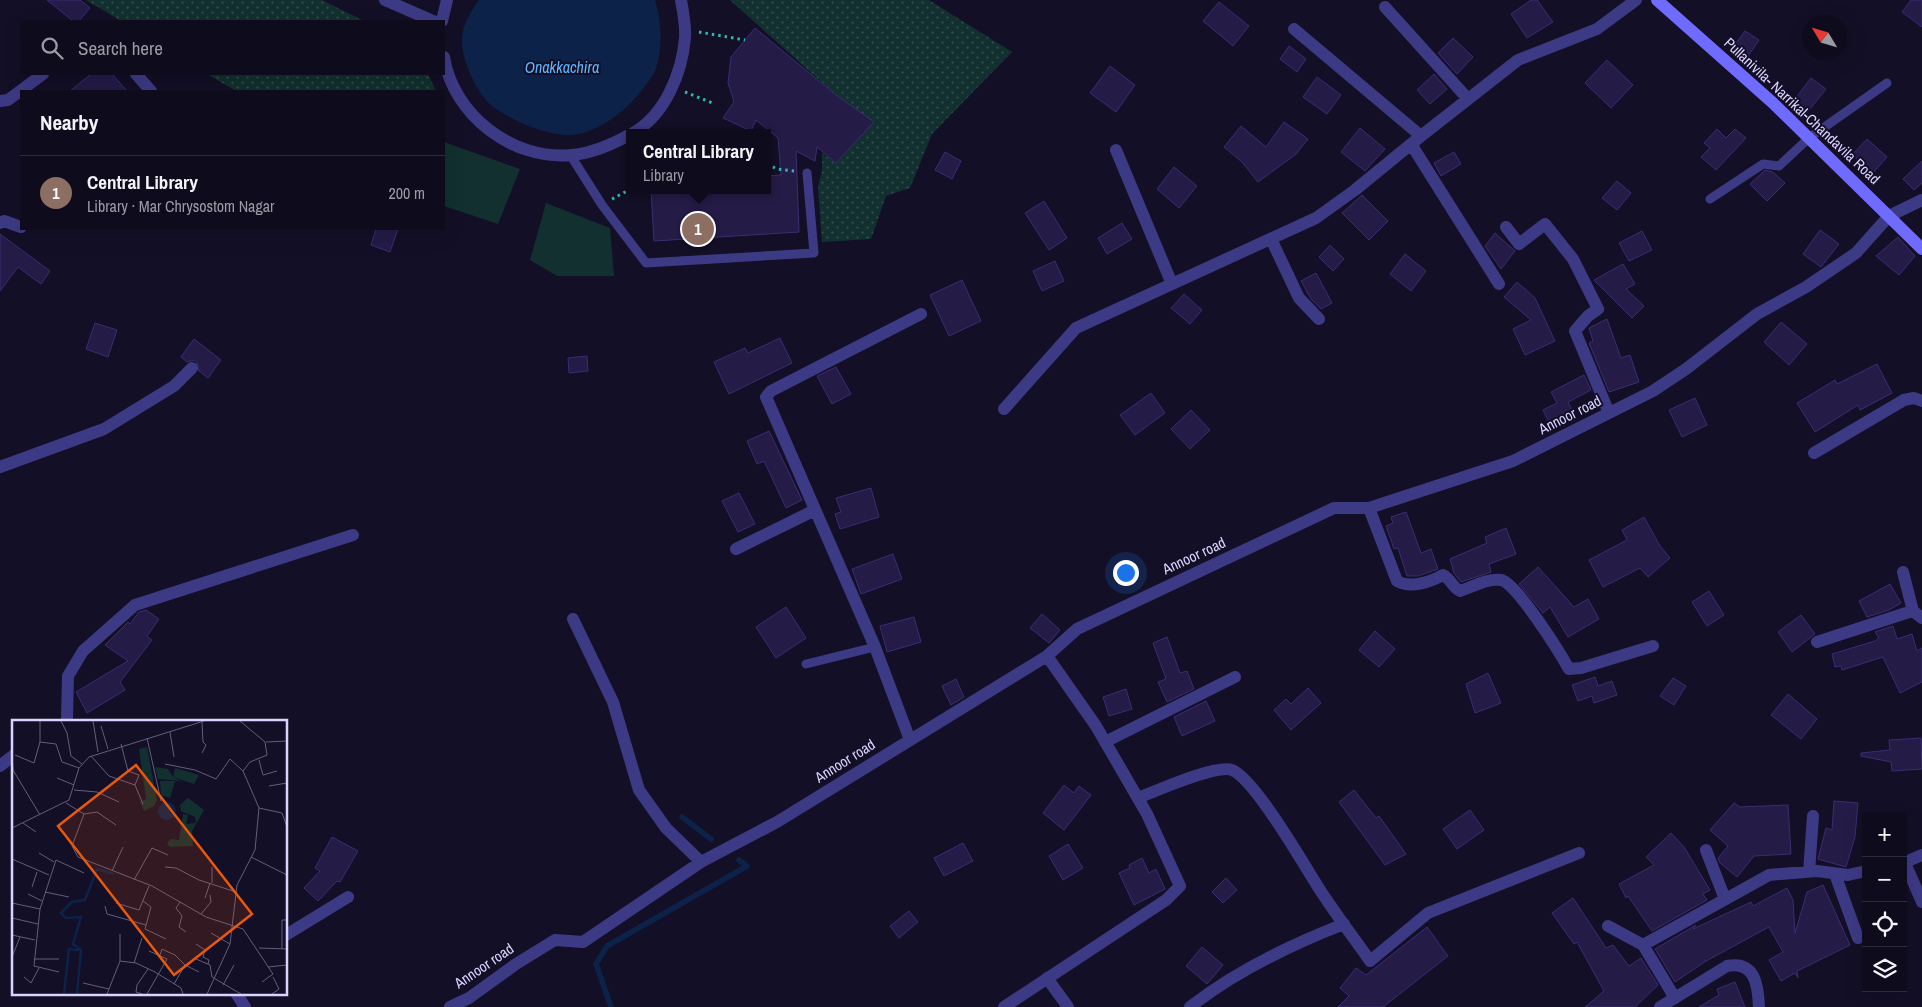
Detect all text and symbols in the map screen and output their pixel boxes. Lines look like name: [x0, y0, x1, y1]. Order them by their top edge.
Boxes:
north arrow: [1802, 15, 1847, 60]
search box: [20, 20, 445, 75]
street label: Pullanivila- Narrikal-Chandavila Road: [1720, 33, 1885, 189]
icon: search: [38, 34, 66, 62]
text: Search here: [78, 35, 163, 61]
water label: Onakkachira: [525, 56, 599, 78]
text: Nearby: [40, 108, 98, 137]
popup: [626, 129, 771, 194]
text: Central Library: [643, 138, 754, 164]
text: Library: [643, 164, 684, 186]
text: Central Library: [87, 169, 198, 195]
text: 1: [52, 182, 60, 204]
text: 200 m: [389, 182, 425, 204]
text: Library · Mar Chrysostom Nagar: [87, 195, 274, 217]
pin: 1: [682, 210, 714, 248]
street label: Annoor road: [1534, 390, 1605, 440]
street label: Annoor road: [1158, 532, 1229, 580]
your location: [1113, 560, 1139, 586]
inset map: [12, 720, 288, 994]
street label: Annoor road: [810, 734, 879, 788]
map controls: [1862, 812, 1907, 992]
button: +: [1862, 812, 1907, 857]
button: −: [1862, 857, 1907, 902]
button: locate: [1862, 902, 1907, 947]
street label: Annoor road: [449, 938, 518, 994]
button: layers: [1862, 947, 1907, 992]

